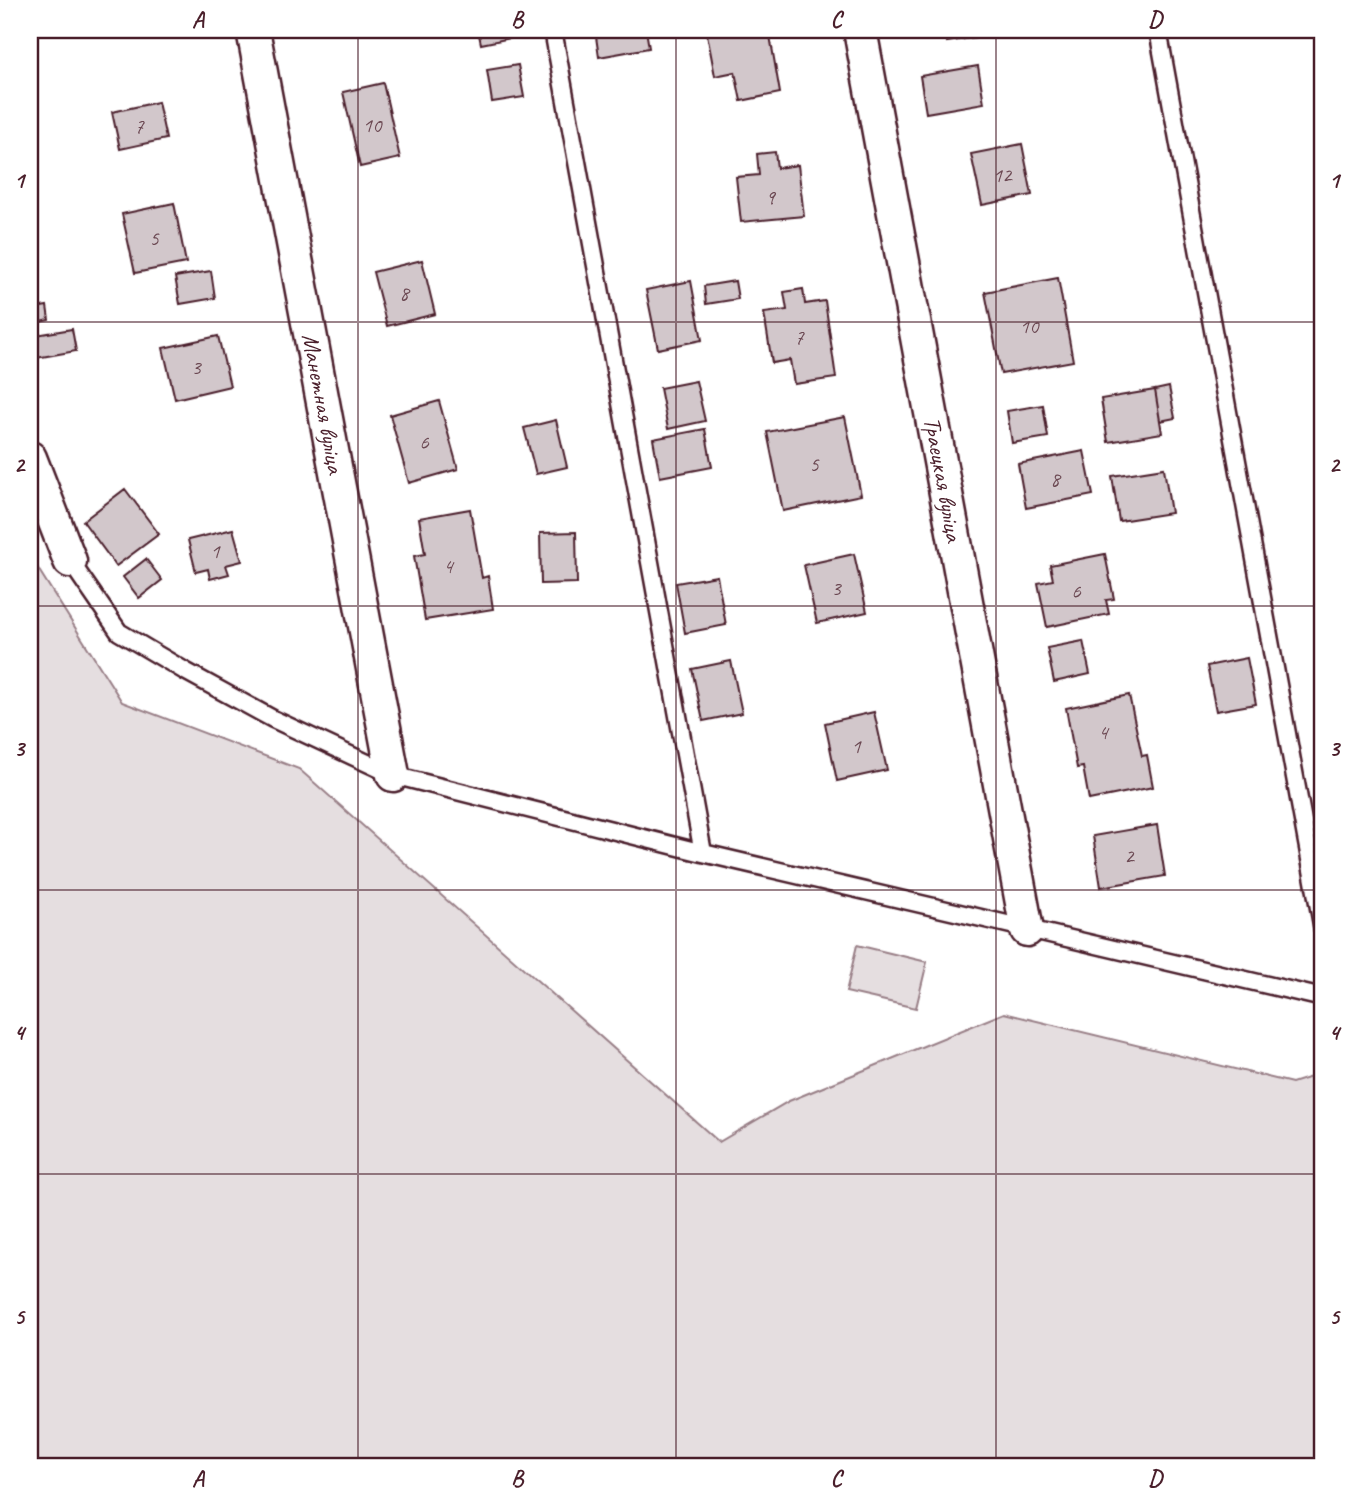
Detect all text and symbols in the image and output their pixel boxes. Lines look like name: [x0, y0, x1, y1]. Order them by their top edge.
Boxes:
text: A: [192, 5, 206, 34]
text: B: [511, 5, 525, 34]
text: C: [831, 5, 845, 34]
text: D: [1148, 5, 1164, 34]
house number: 10: [363, 112, 383, 138]
house number: 7: [134, 113, 145, 139]
house number: 12: [993, 162, 1013, 188]
text: 1: [14, 166, 27, 195]
text: 1: [1329, 166, 1342, 195]
house number: 9: [765, 184, 776, 210]
house number: 5: [149, 225, 160, 251]
house number: 8: [399, 280, 411, 306]
house number: 10: [1020, 313, 1040, 339]
house number: 7: [794, 324, 805, 350]
street label: Манетная вуліца: [295, 331, 351, 478]
house number: 3: [191, 354, 202, 380]
street label: Траецкая вуліца: [917, 414, 970, 546]
house number: 6: [419, 429, 429, 455]
text: 2: [14, 450, 27, 479]
text: 2: [1329, 450, 1342, 479]
house number: 5: [809, 451, 820, 477]
house number: 8: [1050, 466, 1062, 492]
house number: 1: [210, 538, 221, 564]
house number: 4: [443, 553, 455, 579]
house number: 3: [831, 575, 842, 601]
house number: 6: [1071, 578, 1081, 604]
house number: 4: [1098, 719, 1110, 745]
house number: 1: [851, 733, 862, 759]
text: 3: [14, 734, 27, 763]
text: 3: [1329, 734, 1342, 763]
house number: 2: [1124, 843, 1135, 869]
text: 4: [14, 1018, 27, 1047]
text: 4: [1329, 1018, 1342, 1047]
text: 5: [14, 1302, 26, 1331]
text: 5: [1329, 1302, 1341, 1331]
text: A: [192, 1464, 206, 1493]
text: B: [511, 1464, 525, 1493]
text: C: [831, 1464, 845, 1493]
text: D: [1148, 1464, 1164, 1493]

